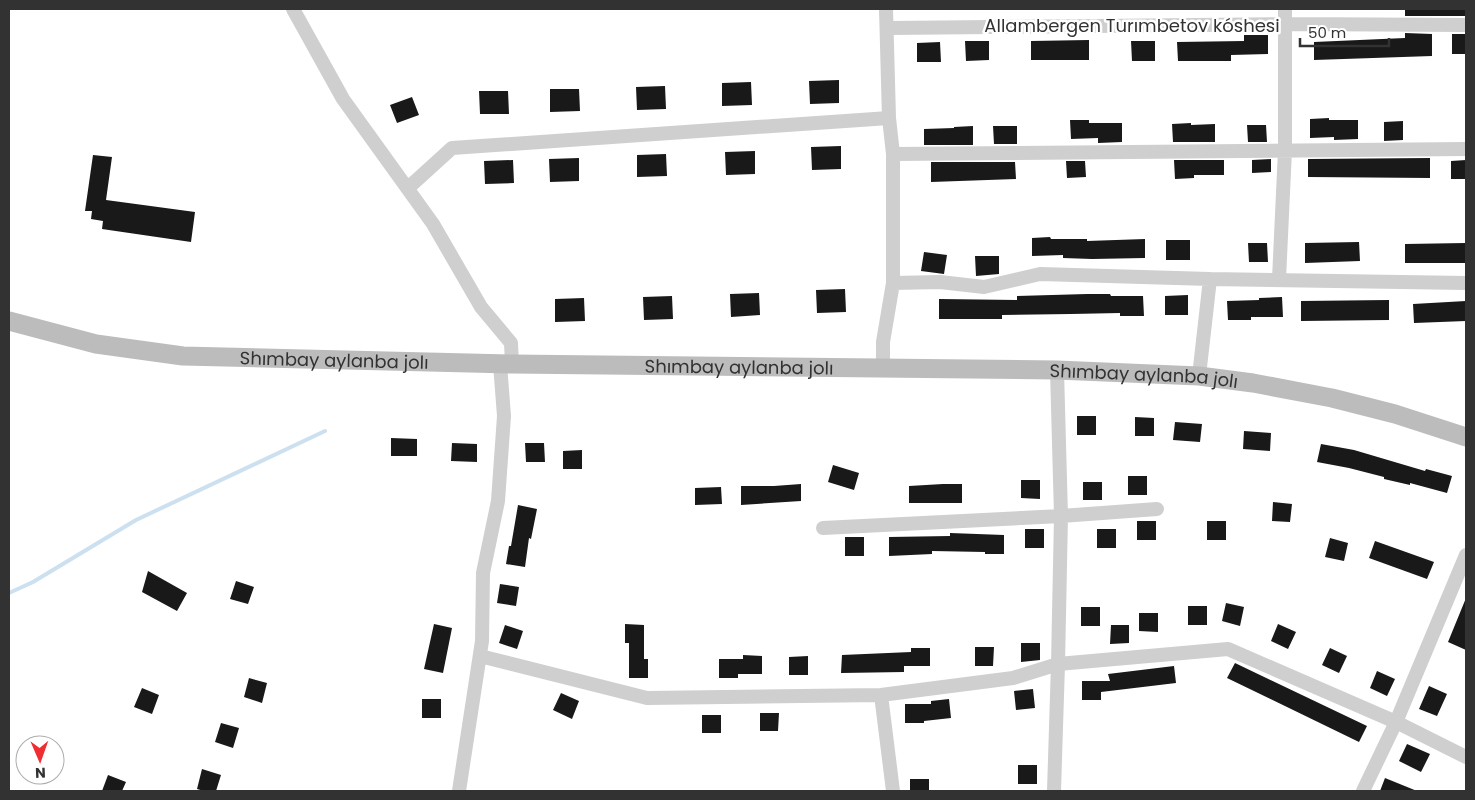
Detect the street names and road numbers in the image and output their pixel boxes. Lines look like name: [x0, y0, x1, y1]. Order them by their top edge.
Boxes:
street label: Allambergen Turımbetov kóshesi: [984, 13, 1280, 38]
street label: Shımbay aylanba jolı: [239, 345, 429, 374]
street label: Shımbay aylanba jolı: [645, 353, 834, 380]
street label: Shımbay aylanba jolı: [1049, 357, 1240, 393]

